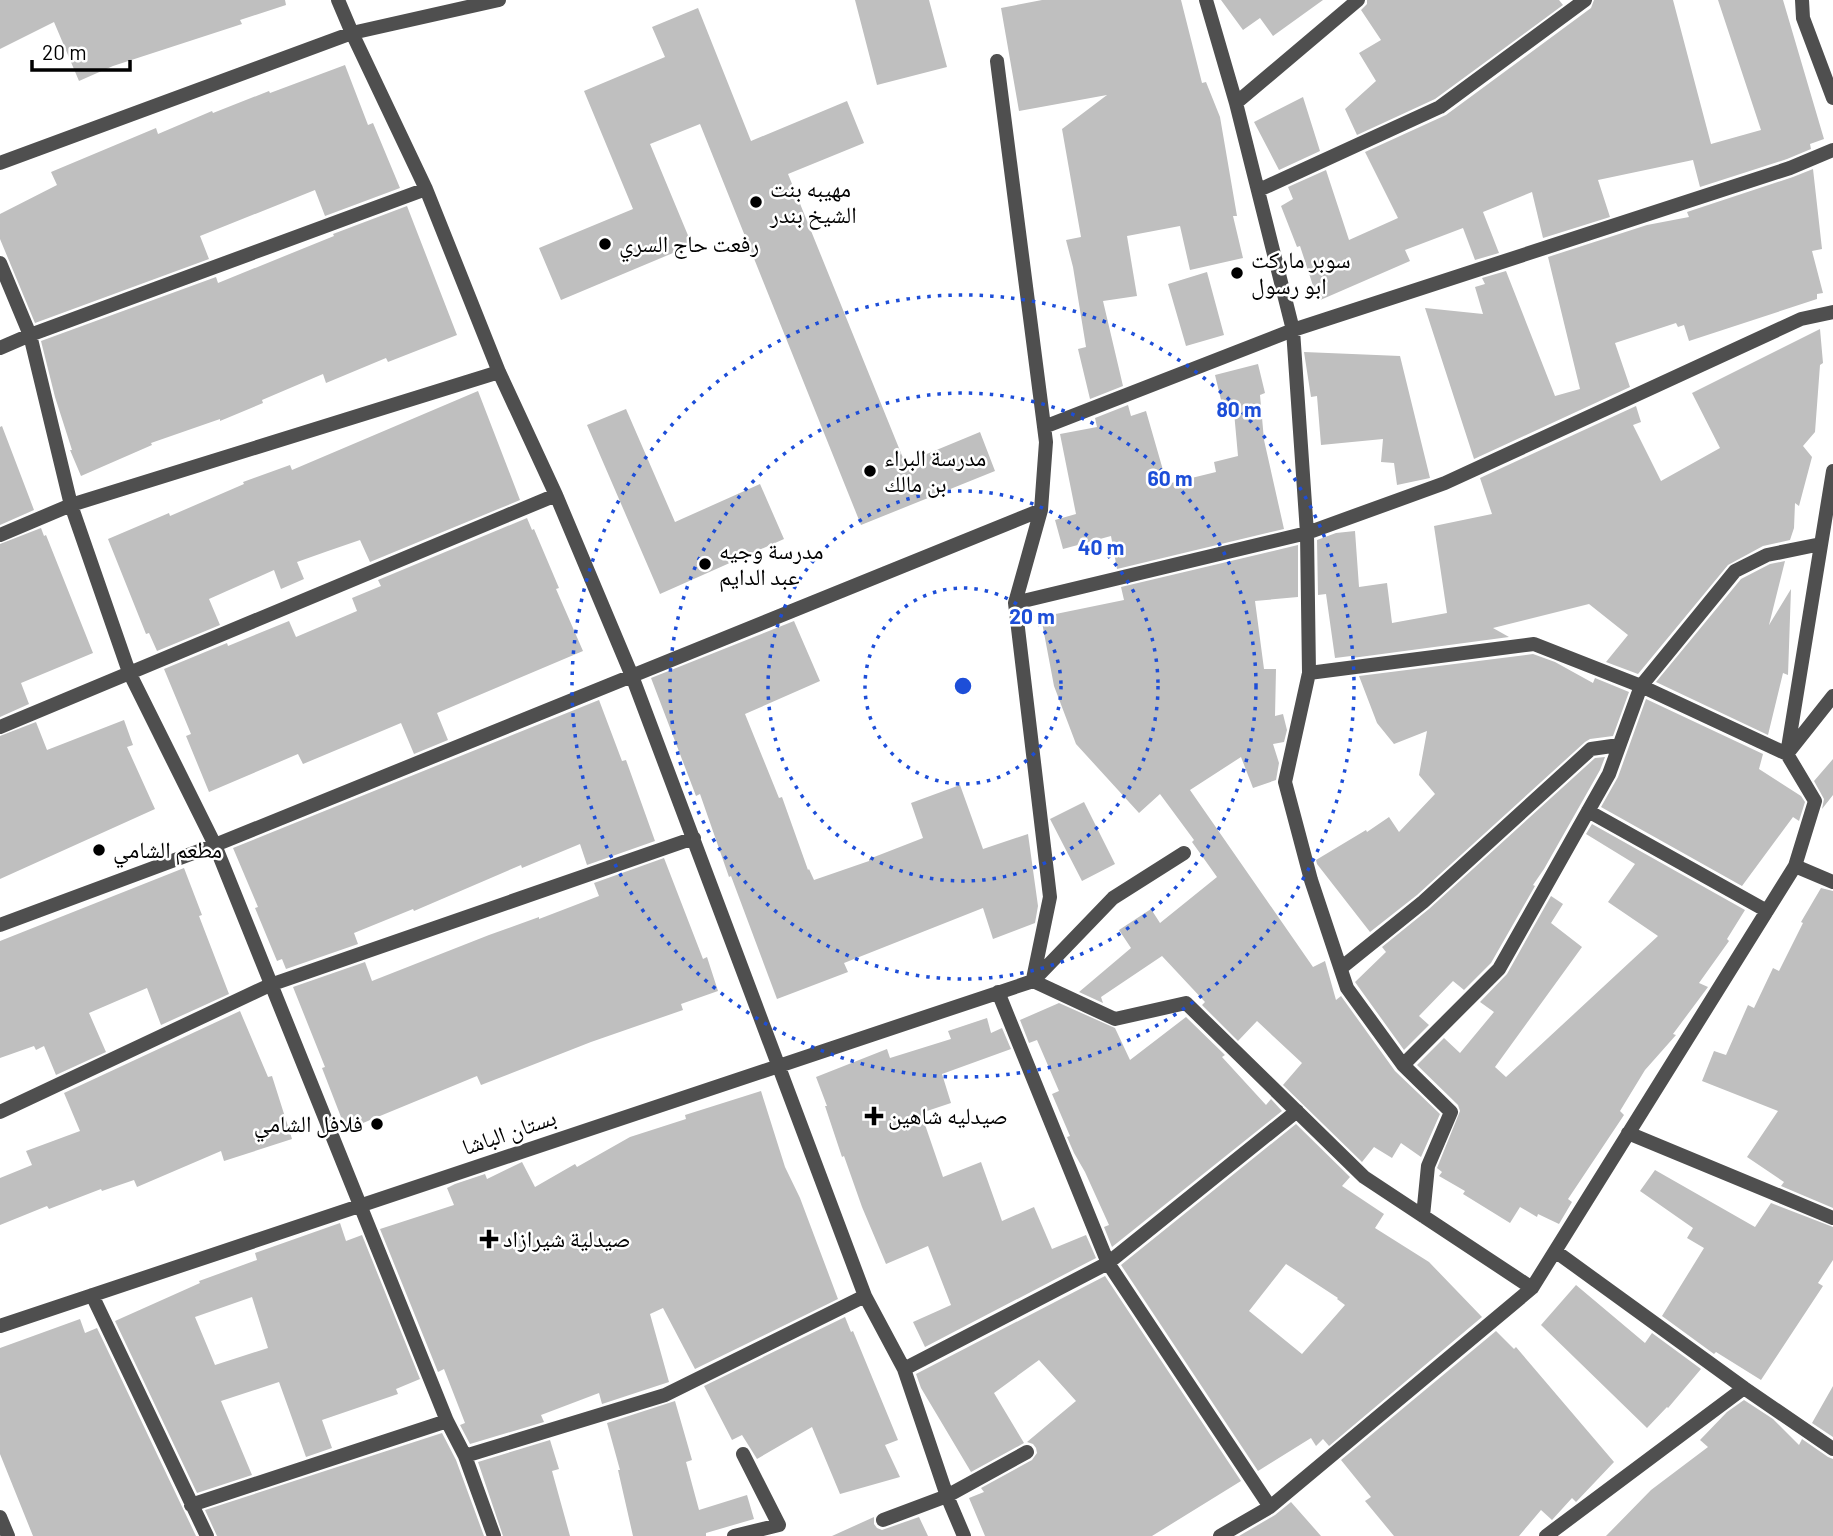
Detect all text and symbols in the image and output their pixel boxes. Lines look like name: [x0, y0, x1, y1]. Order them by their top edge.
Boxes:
scale bar: [32, 28, 130, 72]
text: 20 m: [42, 39, 87, 64]
place label: مهيبه بنت الشيخ بندر: [769, 174, 857, 230]
marker: مهيبه بنت الشيخ بندر: [748, 194, 764, 210]
place label: رفعت حاج السري: [619, 229, 759, 263]
marker: رفعت حاج السري: [597, 236, 613, 252]
place label: سوبر ماركت ابو رسول: [1251, 245, 1351, 300]
marker: سوبر ماركت ابو رسول: [1229, 265, 1245, 281]
text: 80 m: [1216, 396, 1262, 421]
place label: مدرسة البراء بن مالك: [884, 443, 986, 498]
marker: مدرسة البراء بن مالك: [862, 463, 878, 479]
text: 60 m: [1148, 465, 1192, 490]
text: 40 m: [1078, 534, 1124, 559]
place label: مدرسة وجيه عبد الدايم: [719, 536, 823, 593]
marker: مدرسة وجيه عبد الدايم: [697, 556, 713, 572]
text: 20 m: [1009, 603, 1055, 628]
centre of rings: [951, 674, 975, 698]
place label: مطعم الشامي: [113, 835, 222, 869]
marker: مطعم الشامي: [91, 842, 107, 858]
place label: صيدليه شاهين: [888, 1101, 1008, 1130]
street label: بستان الباشا: [458, 1102, 560, 1161]
marker: صيدليه شاهين: [866, 1108, 882, 1124]
place label: فلافل الشامي: [254, 1109, 363, 1143]
marker: فلافل الشامي: [369, 1116, 385, 1132]
place label: صيدلية شيرازاد: [503, 1224, 630, 1252]
marker: صيدلية شيرازاد: [481, 1231, 497, 1247]

